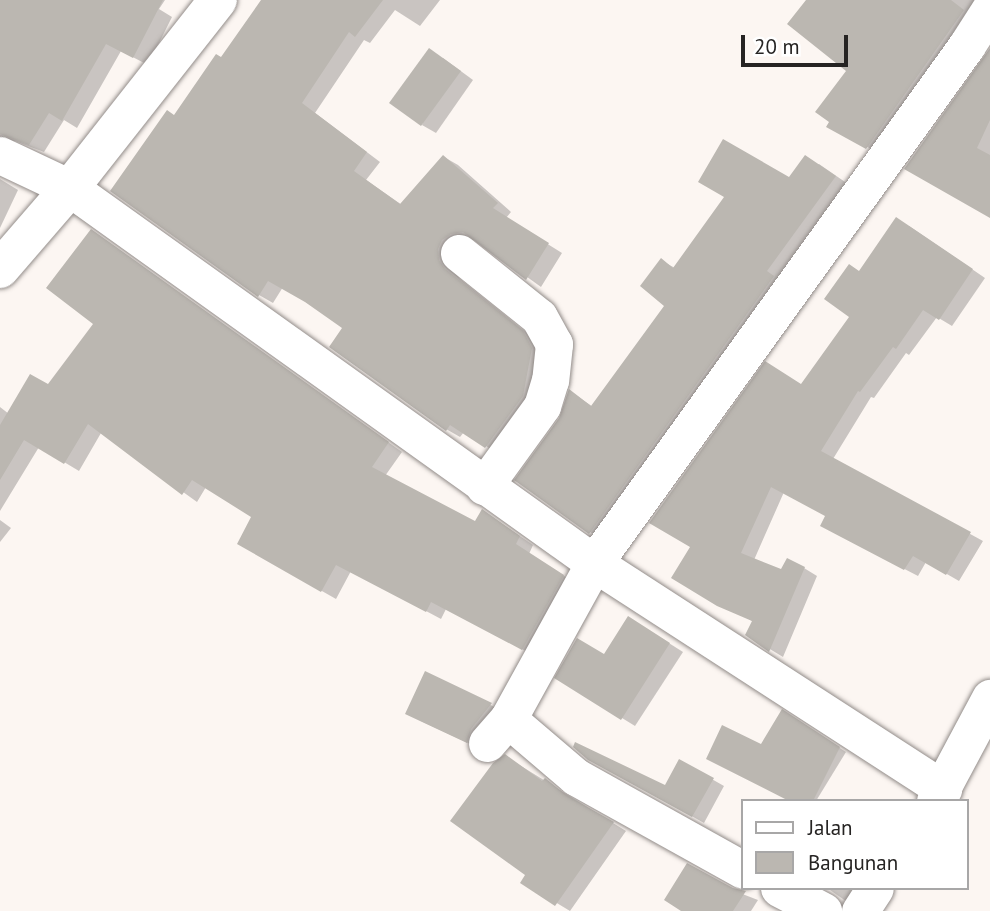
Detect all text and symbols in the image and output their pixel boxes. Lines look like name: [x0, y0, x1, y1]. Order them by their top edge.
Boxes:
scale bar: [745, 21, 852, 65]
text: 20 m: [754, 33, 800, 60]
legend: [741, 799, 969, 890]
text: Jalan: [808, 814, 853, 841]
text: Bangunan: [808, 849, 898, 876]

